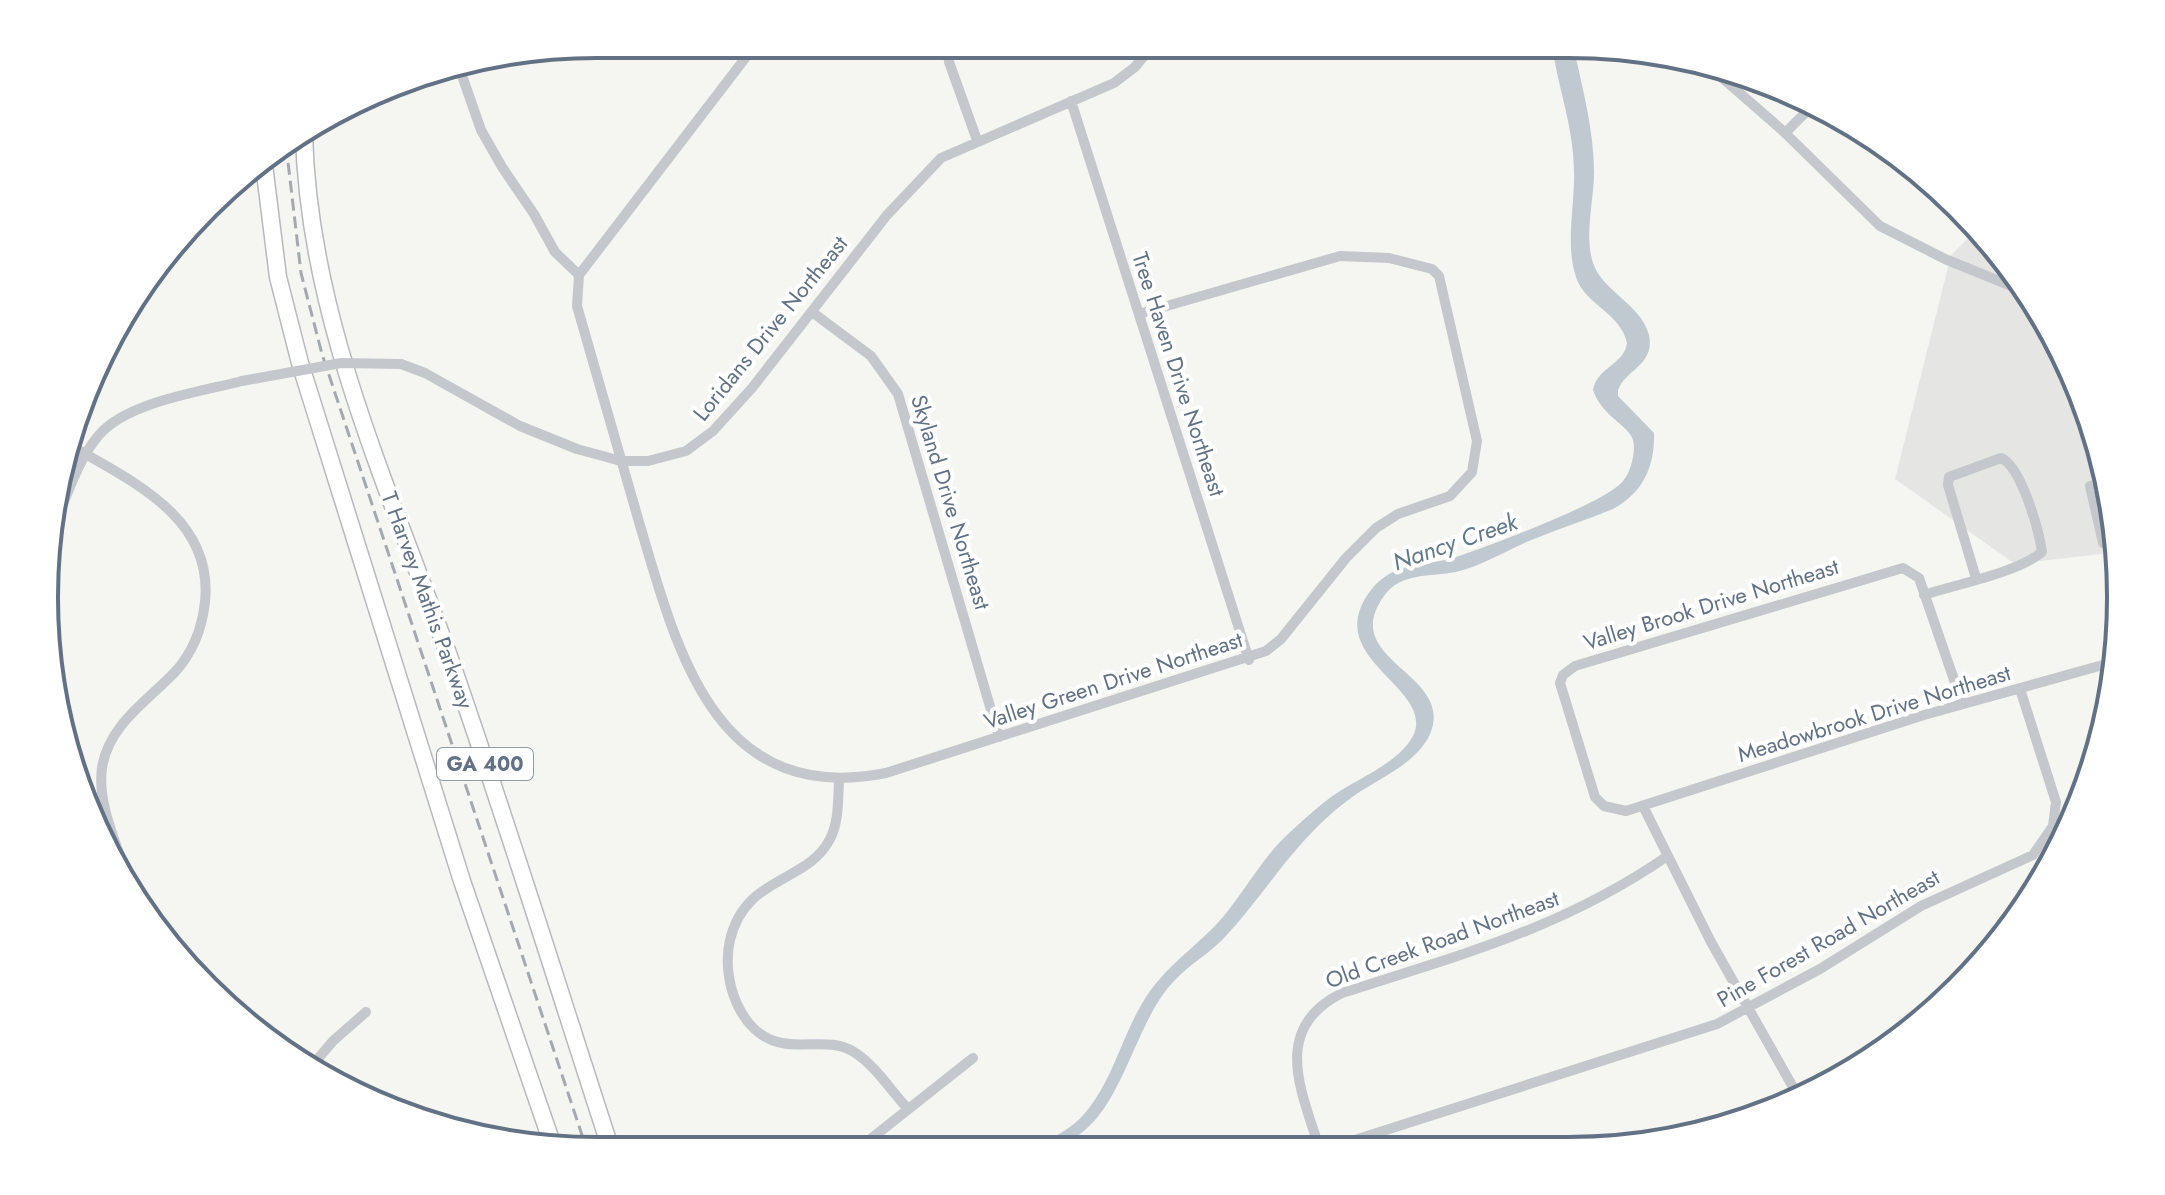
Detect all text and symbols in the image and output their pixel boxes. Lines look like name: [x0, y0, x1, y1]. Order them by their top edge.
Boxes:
street label: Loridans Drive Northeast: [685, 228, 855, 428]
street label: Tree Haven Drive Northeast: [1124, 248, 1234, 501]
street label: Skyland Drive Northeast: [903, 391, 999, 614]
street label: T Harvey Mathis Parkway: [374, 487, 482, 713]
water label: Nancy Creek: [1388, 503, 1524, 579]
street label: Valley Brook Drive Northeast: [1580, 550, 1843, 658]
street label: Valley Green Drive Northeast: [979, 623, 1247, 737]
street label: Meadowbrook Drive Northeast: [1734, 656, 2015, 770]
road number: GA 400: [437, 748, 533, 780]
street label: Pine Forest Road Northeast: [1711, 861, 1946, 1015]
street label: Old Creek Road Northeast: [1321, 882, 1564, 996]

